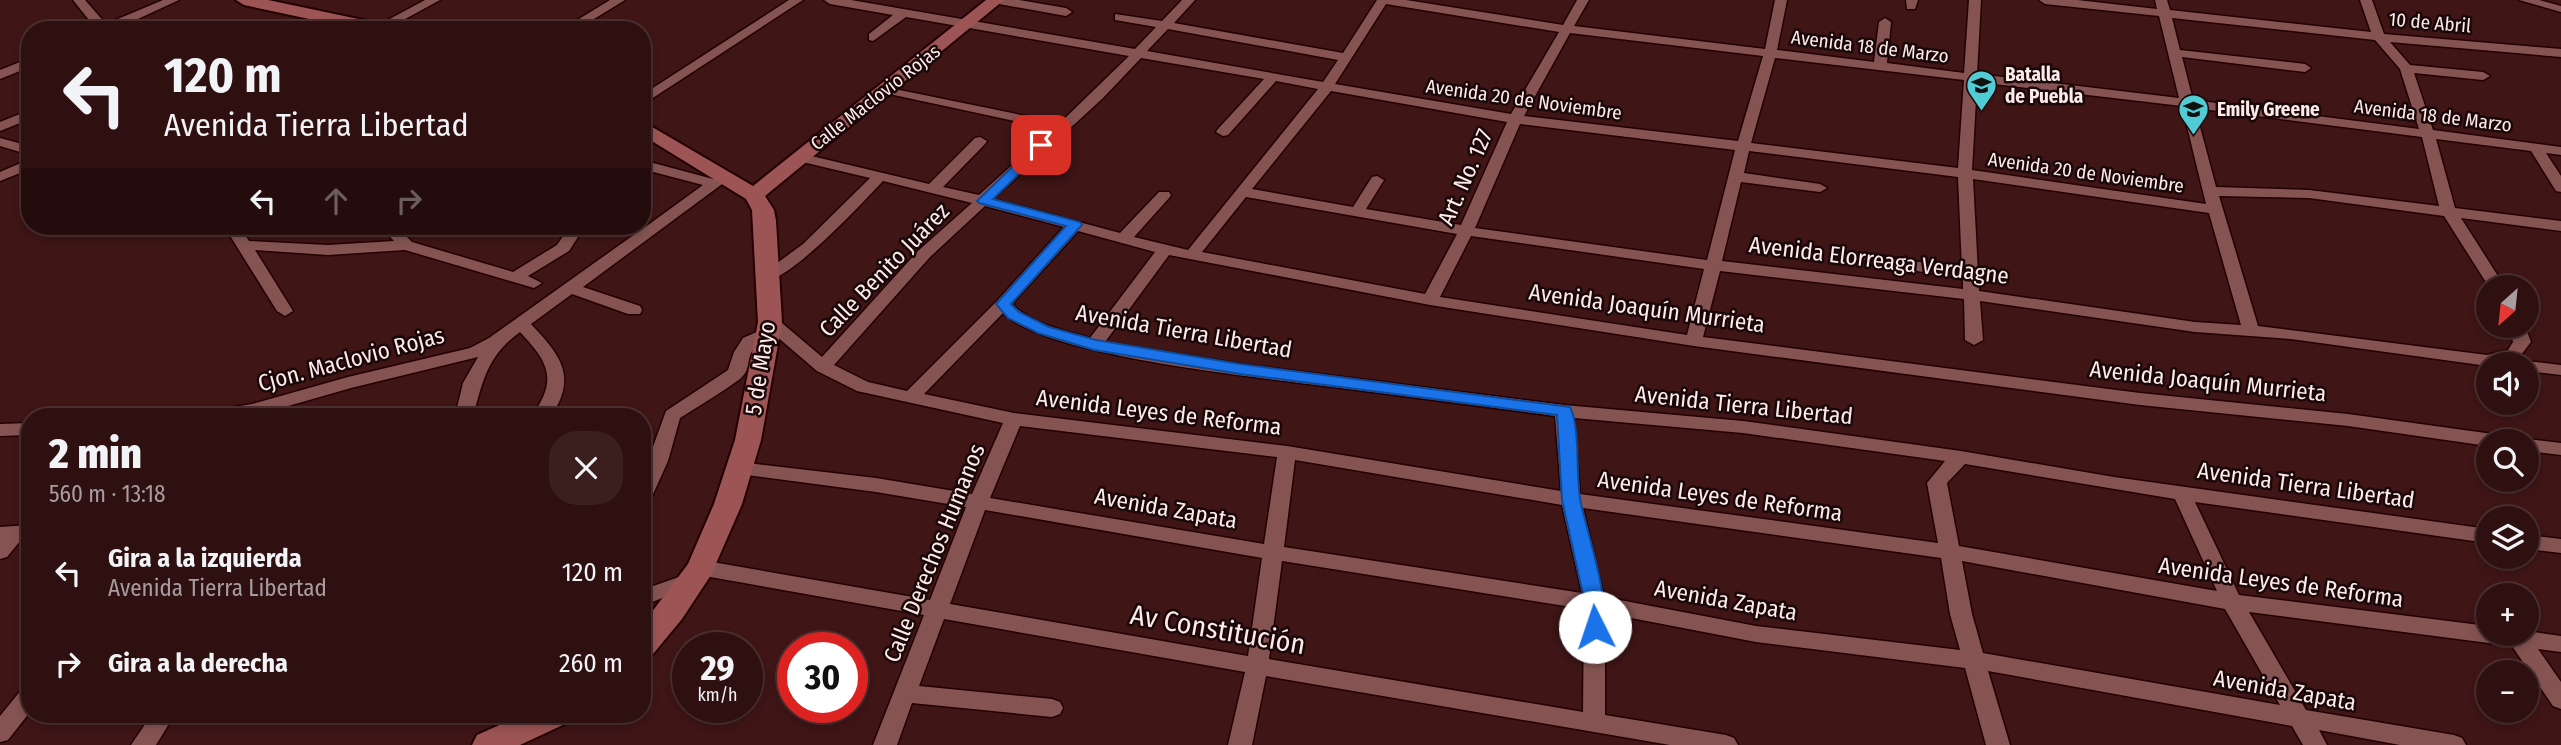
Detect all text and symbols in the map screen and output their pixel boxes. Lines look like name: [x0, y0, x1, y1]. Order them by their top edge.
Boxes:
street label: 10 de Abril: [2388, 7, 2472, 38]
street label: Avenida 18 de Marzo: [1790, 25, 1950, 68]
street label: Calle Maclovio Rojas: [806, 40, 945, 155]
text: 120 m: [164, 46, 282, 105]
icon: left: [49, 49, 140, 140]
place label: Batalla de Puebla: [2005, 63, 2083, 108]
school or university icon: Batalla de Puebla: [1965, 68, 1999, 112]
street label: Avenida 20 de Noviembre: [1424, 74, 1623, 125]
school or university icon: Emily Greene: [2177, 92, 2211, 136]
street label: Avenida 18 de Marzo: [2353, 94, 2513, 137]
place label: Emily Greene: [2217, 98, 2320, 121]
text: Avenida Tierra Libertad: [164, 106, 469, 144]
pin: [1011, 115, 1071, 175]
street label: Art. No. 127: [1431, 125, 1499, 229]
icon: arrive: [1022, 126, 1060, 164]
street label: Avenida 20 de Noviembre: [1986, 147, 2185, 198]
icon: left: [244, 182, 282, 220]
icon: ahead: [317, 182, 355, 220]
icon: right: [390, 182, 428, 220]
street label: Calle Benito Juárez: [813, 197, 955, 343]
street label: Avenida Elorreaga Verdagne: [1748, 230, 2010, 290]
north arrow: [2476, 275, 2539, 338]
map controls: [2476, 275, 2539, 723]
street label: Avenida Joaquín Murrieta: [1527, 278, 1767, 338]
street label: Avenida Tierra Libertad: [1074, 298, 1294, 364]
street label: 5 de Mayo: [739, 319, 781, 417]
street label: Cjon. Maclovio Rojas: [255, 321, 447, 397]
button: sound: [2476, 352, 2539, 415]
street label: Avenida Joaquín Murrieta: [2088, 355, 2328, 407]
street label: Avenida Tierra Libertad: [1634, 380, 1854, 430]
street label: Avenida Leyes de Reforma: [1035, 383, 1283, 441]
text: 2 min: [49, 429, 142, 479]
button: search: [2476, 429, 2539, 492]
button: close: [549, 431, 623, 505]
street label: Calle Derechos Humanos: [877, 440, 991, 666]
street label: Avenida Tierra Libertad: [2196, 456, 2416, 514]
street label: Avenida Leyes de Reforma: [1596, 465, 1844, 527]
text: 560 m · 13:18: [49, 480, 165, 508]
street label: Avenida Zapata: [1093, 482, 1239, 534]
button: layers: [2476, 506, 2539, 569]
text: Gira a la izquierda: [108, 543, 302, 574]
street label: Avenida Leyes de Reforma: [2157, 551, 2405, 613]
icon: left: [49, 554, 87, 592]
text: 120 m: [562, 557, 623, 588]
text: Avenida Tierra Libertad: [108, 574, 327, 602]
street label: Avenida Zapata: [1653, 574, 1799, 626]
button: +: [2476, 583, 2539, 646]
position arrow: [1558, 590, 1632, 664]
street label: Av Constitución: [1128, 598, 1308, 661]
speed limit sign: 30: [777, 632, 868, 723]
icon: right: [49, 645, 87, 683]
text: 29: [700, 647, 735, 689]
text: Gira a la derecha: [108, 648, 288, 679]
text: 260 m: [559, 648, 623, 679]
button: −: [2476, 660, 2539, 723]
street label: Avenida Zapata: [2212, 664, 2358, 716]
text: km/h: [697, 684, 738, 706]

